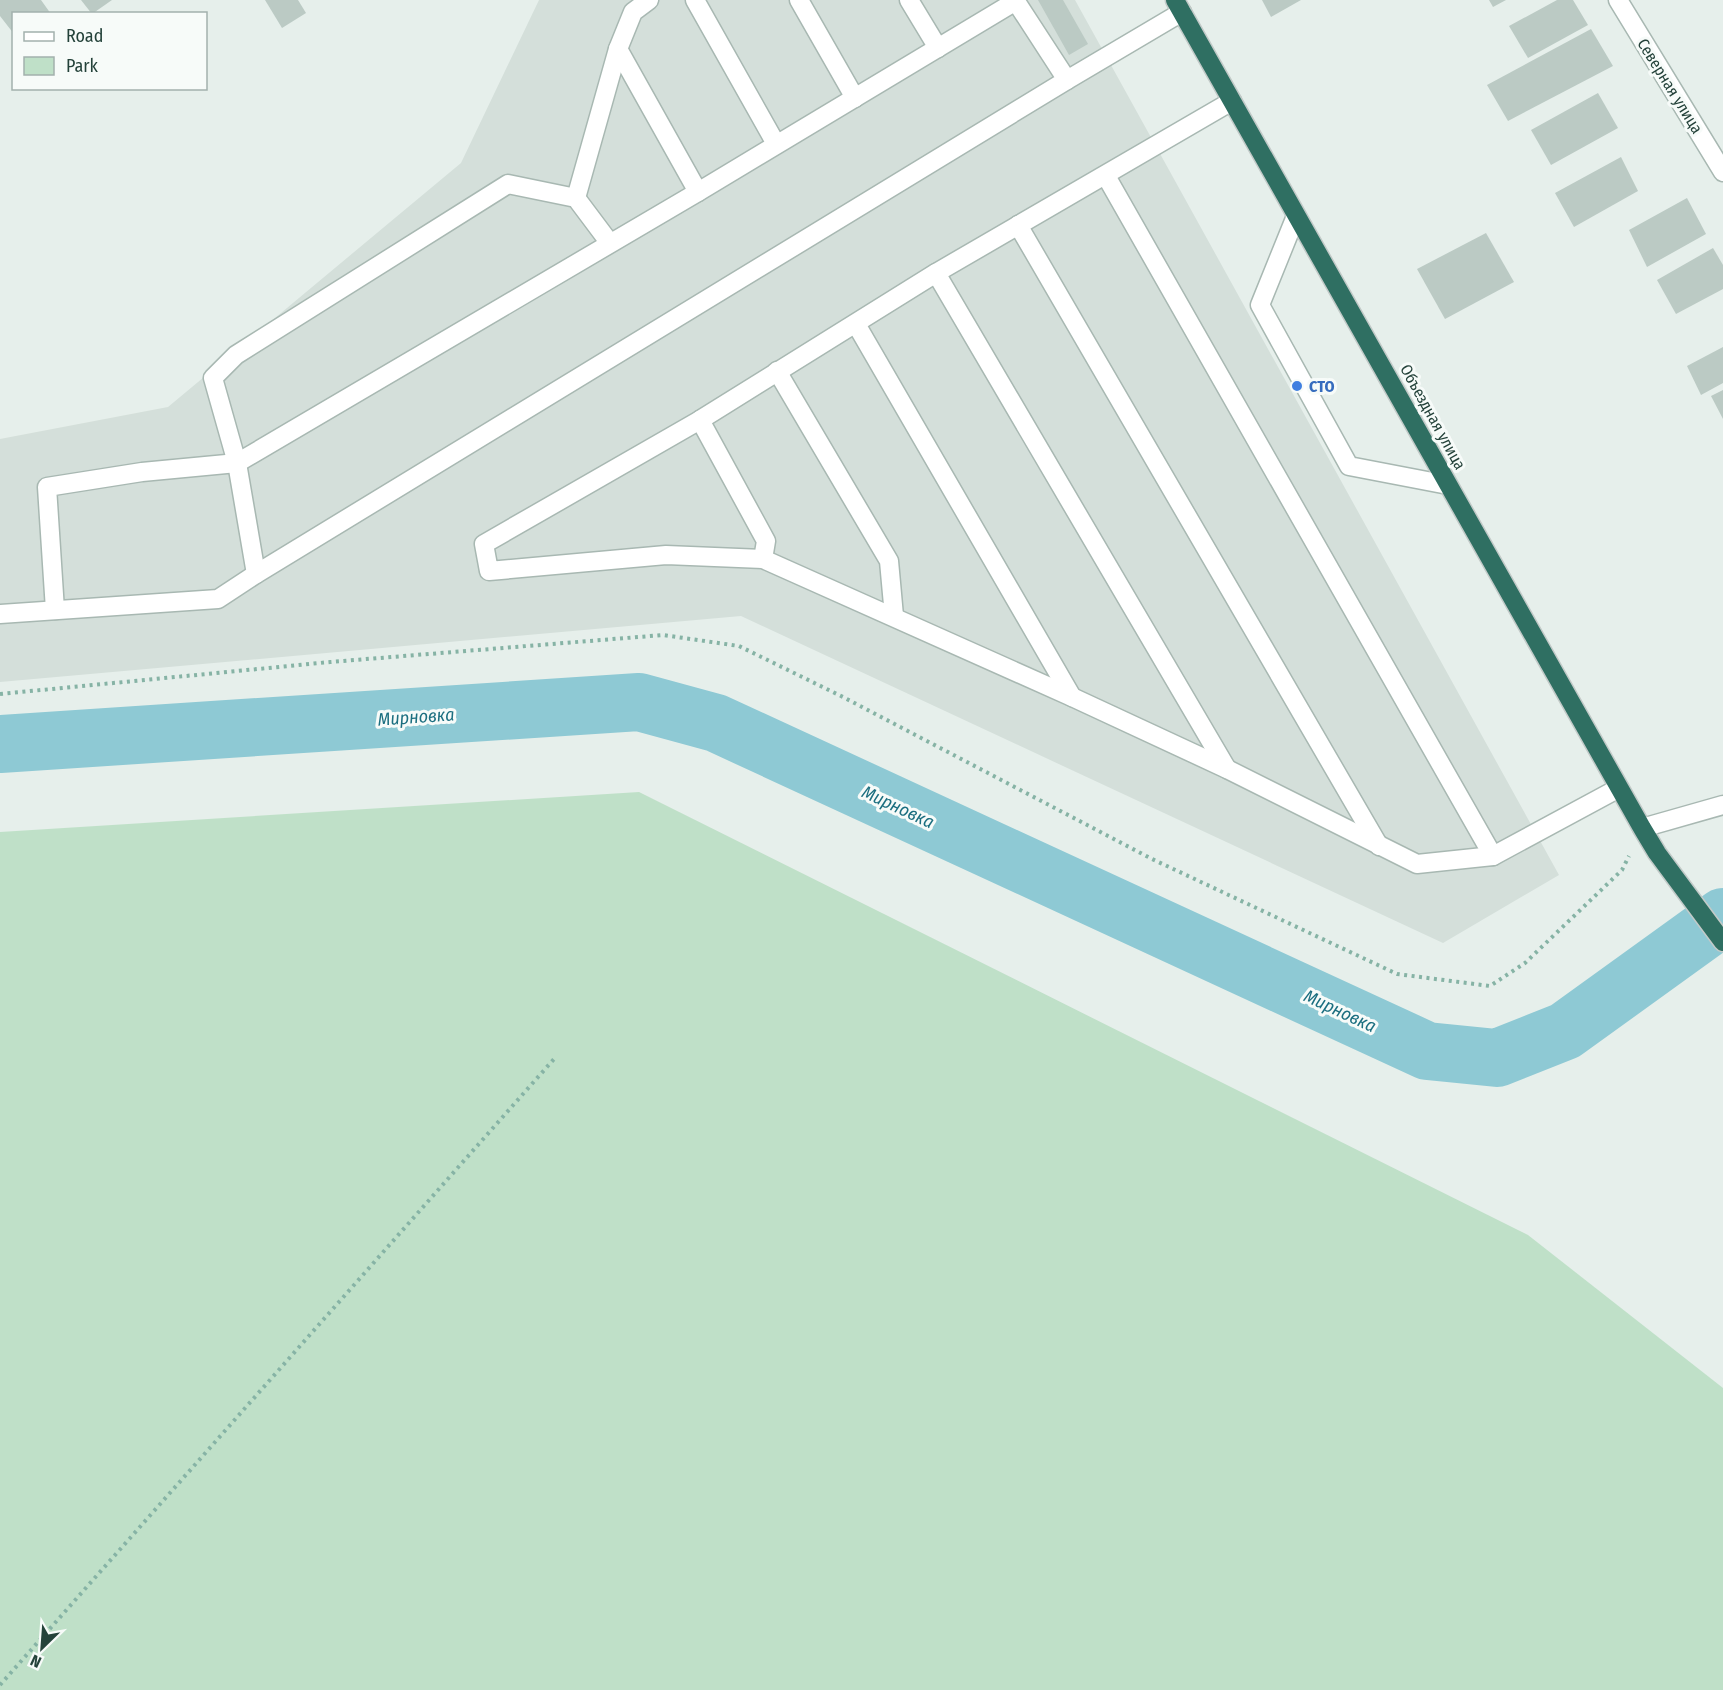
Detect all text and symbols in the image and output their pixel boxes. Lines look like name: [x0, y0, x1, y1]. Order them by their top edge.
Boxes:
legend: [12, 12, 207, 90]
text: Road: [66, 25, 103, 47]
street label: Северная улица: [1633, 35, 1707, 137]
text: Park: [66, 55, 99, 77]
street label: Объездная улица: [1396, 361, 1470, 473]
place label: СТО: [1309, 377, 1335, 396]
marker: СТО: [1290, 379, 1304, 393]
water label: Мирновка: [377, 703, 455, 731]
water label: Мирновка: [858, 781, 938, 833]
water label: Мирновка: [1300, 985, 1380, 1037]
north arrow: [12, 1618, 72, 1678]
text: N: [28, 1651, 44, 1672]

